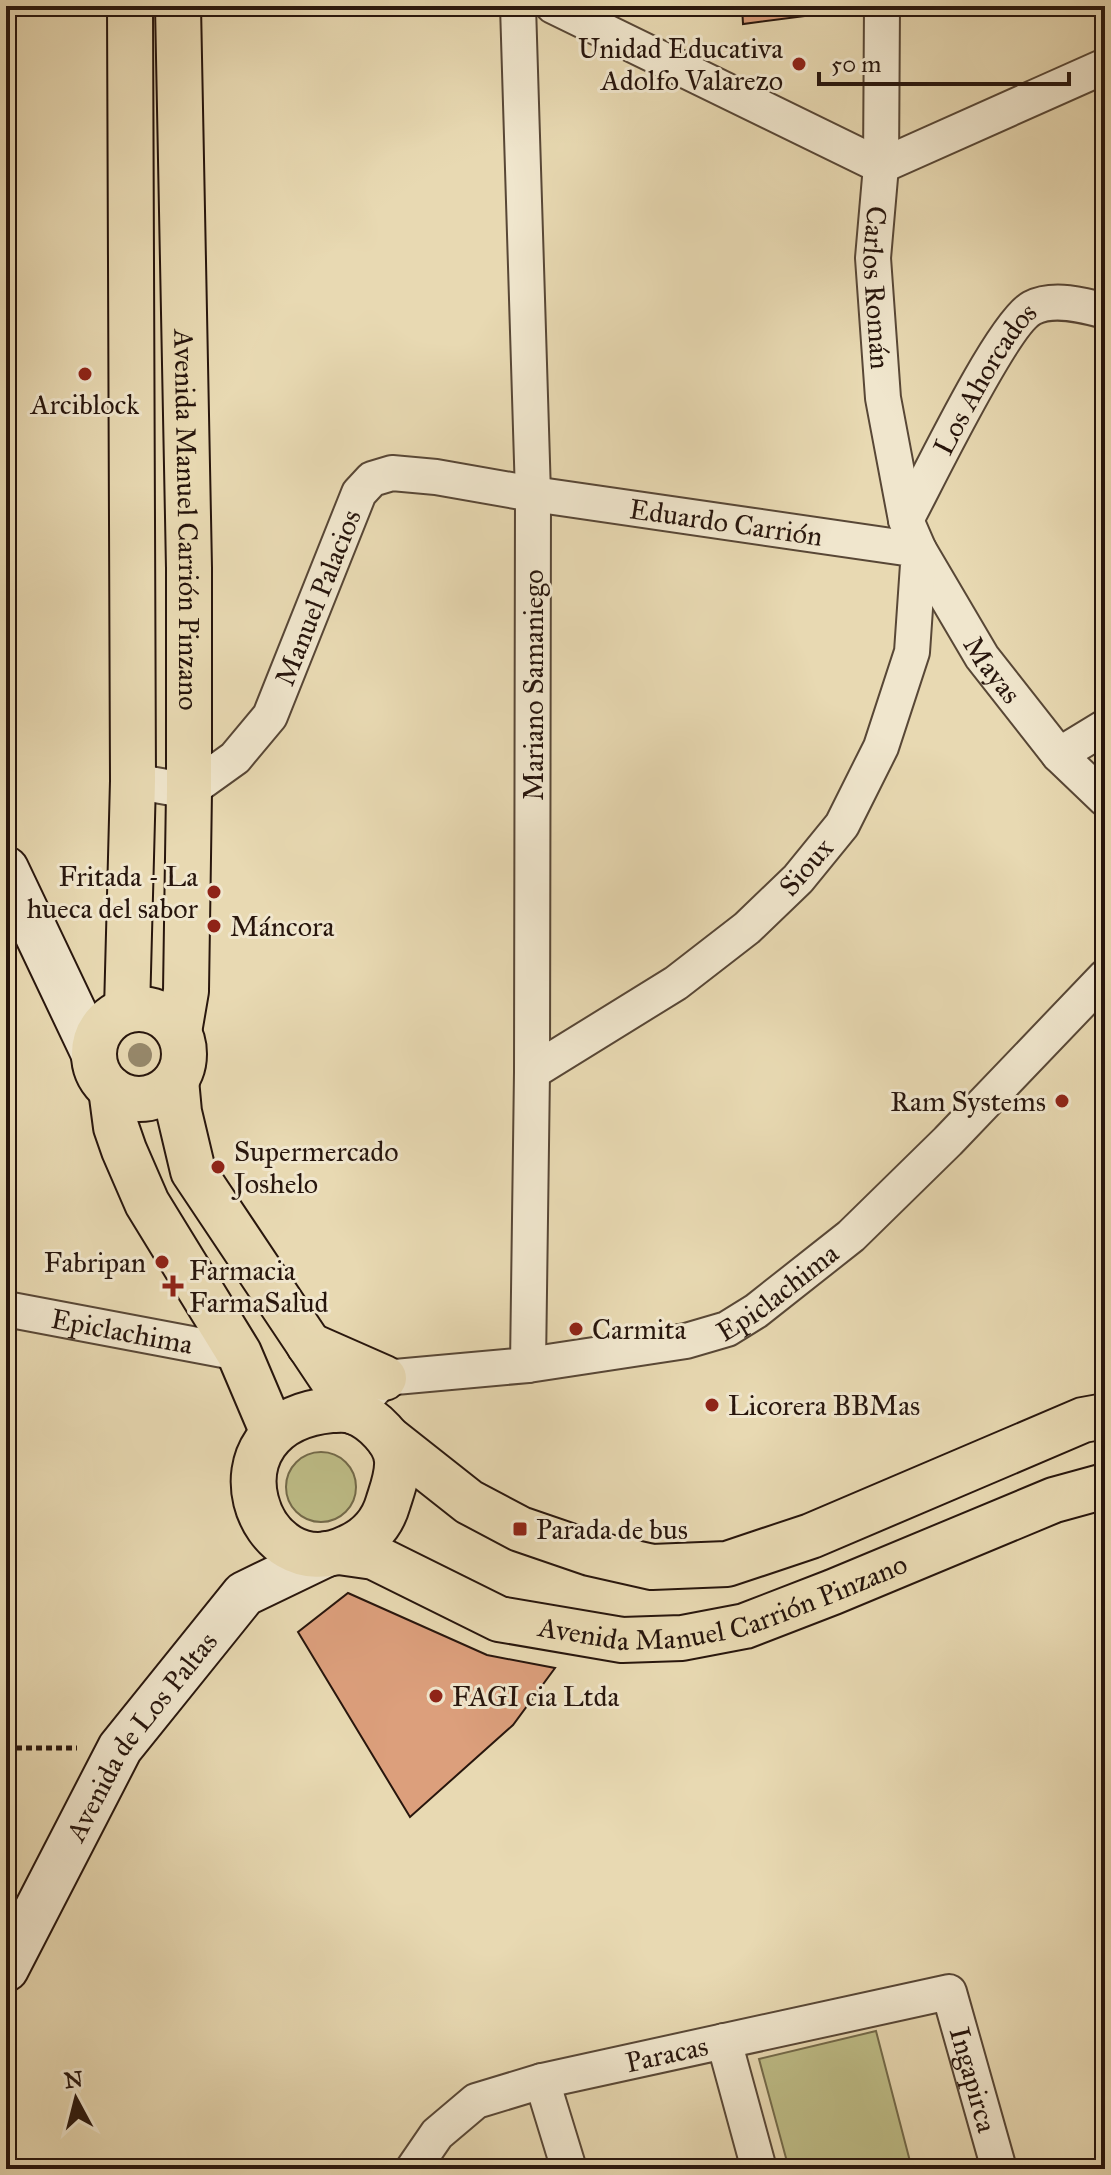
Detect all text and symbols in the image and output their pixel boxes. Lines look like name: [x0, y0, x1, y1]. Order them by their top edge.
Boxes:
place label: Unidad Educativa Adolfo Valarezo: [578, 31, 783, 98]
scale bar: [819, 36, 1069, 86]
text: 50 m: [831, 49, 881, 79]
marker: Unidad Educativa Adolfo Valarezo: [790, 55, 808, 73]
street label: Carlos Román: [855, 205, 898, 370]
street label: Los Ahorcados: [925, 294, 1043, 461]
street label: Avenida Manuel Carrión Pinzano: [167, 328, 207, 711]
marker: Arciblock: [76, 365, 94, 383]
place label: Arciblock: [30, 387, 139, 422]
street label: Eduardo Carrión: [627, 491, 825, 553]
street label: Manuel Palacios: [267, 504, 368, 690]
street label: Mariano Samaniego: [516, 569, 551, 801]
street label: Mayas: [956, 630, 1029, 710]
street label: Sioux: [771, 830, 841, 903]
place label: Fritada - La hueca del sabor: [27, 859, 198, 926]
marker: Fritada - La hueca del sabor: [205, 883, 223, 901]
place label: Máncora: [230, 909, 334, 944]
marker: Máncora: [205, 917, 223, 935]
place label: Ram Systems: [890, 1084, 1046, 1119]
marker: Ram Systems: [1053, 1092, 1071, 1110]
place label: Supermercado Joshelo: [231, 1134, 399, 1201]
marker: Supermercado Joshelo: [209, 1158, 227, 1176]
street label: Epiclachima: [710, 1235, 845, 1349]
place label: Fabripan: [44, 1245, 146, 1280]
marker: Fabripan: [153, 1253, 171, 1271]
place label: Farmacia FarmaSalud: [189, 1253, 329, 1320]
marker: Farmacia FarmaSalud: [164, 1277, 182, 1295]
street label: Epiclachima: [48, 1300, 196, 1361]
place label: Carmita: [592, 1312, 686, 1347]
marker: Carmita: [567, 1320, 585, 1338]
place label: Licorera BBMas: [728, 1388, 920, 1423]
marker: Licorera BBMas: [703, 1396, 721, 1414]
place label: Parada de bus: [536, 1512, 688, 1547]
marker: Parada de bus: [511, 1520, 529, 1538]
street label: Avenida Manuel Carrión Pinzano: [535, 1546, 912, 1658]
street label: Avenida de Los Paltas: [57, 1624, 224, 1848]
place label: FAGI cia Ltda: [452, 1679, 620, 1714]
marker: FAGI cia Ltda: [427, 1687, 445, 1705]
street label: Ingapirca: [942, 2023, 1005, 2136]
street label: Paracas: [622, 2028, 711, 2080]
north arrow: [36, 2059, 116, 2139]
text: N: [63, 2065, 85, 2094]

